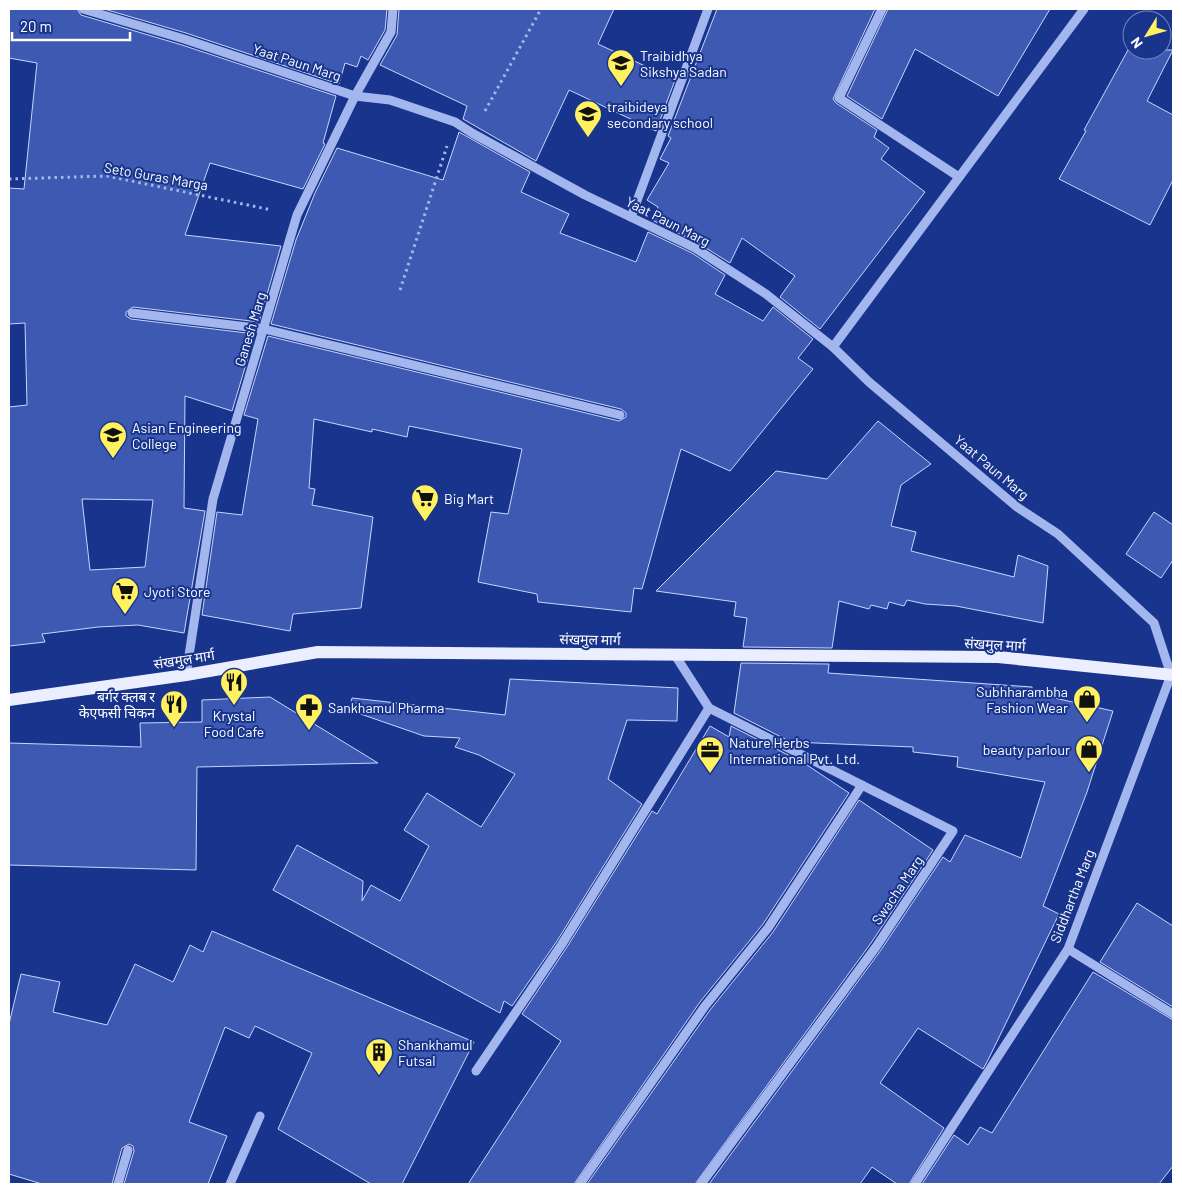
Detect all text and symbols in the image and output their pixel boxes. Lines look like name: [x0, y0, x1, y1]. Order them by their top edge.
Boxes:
scale bar: [12, 10, 130, 42]
north arrow: [1122, 10, 1172, 60]
text: 20 m: [20, 17, 52, 35]
text: N: [1127, 34, 1146, 52]
street label: Yaat Paun Marg: [250, 40, 344, 84]
place label: Traibidhya Sikshya Sadan: [640, 47, 727, 80]
school or university icon: Traibidhya Sikshya Sadan: [606, 48, 636, 87]
place label: traibideya secondary school: [607, 98, 713, 131]
school or university icon: traibideya secondary school: [573, 99, 603, 138]
street label: Seto Guras Marga: [103, 158, 209, 194]
street label: Yaat Paun Marg: [623, 192, 713, 250]
street label: Ganesh Marg: [231, 290, 269, 368]
place label: Asian Engineering College: [132, 419, 241, 452]
school or university icon: Asian Engineering College: [98, 420, 128, 459]
street label: Yaat Paun Marg: [951, 431, 1033, 503]
supermarket icon: Big Mart: [410, 483, 440, 522]
place label: Big Mart: [444, 490, 494, 507]
supermarket icon: Jyoti Store: [110, 576, 140, 615]
place label: Jyoti Store: [144, 583, 211, 600]
street label: संखमुल मार्ग: [559, 630, 622, 650]
street label: संखमुल मार्ग: [964, 634, 1027, 656]
street label: संखमुल मार्ग: [152, 646, 217, 674]
restaurant icon: Krystal Food Cafe: [219, 667, 249, 706]
place label: Subhharambha Fashion Wear: [976, 683, 1068, 716]
shop icon: Subhharambha Fashion Wear: [1072, 684, 1102, 723]
place label: बर्गर क्लब र केएफसी चिकन: [79, 688, 155, 721]
restaurant icon: बर्गर क्लब र केएफसी चिकन: [159, 689, 189, 728]
pharmacy icon: Sankhamul Pharma: [294, 692, 324, 731]
place label: Sankhamul Pharma: [328, 699, 444, 716]
place label: Krystal Food Cafe: [204, 707, 264, 740]
place label: Nature Herbs International Pvt. Ltd.: [729, 734, 860, 767]
shop icon: beauty parlour: [1074, 734, 1104, 773]
office icon: Nature Herbs International Pvt. Ltd.: [695, 735, 725, 774]
place label: beauty parlour: [983, 741, 1070, 758]
street label: Siddhartha Marg: [1046, 847, 1098, 945]
street label: Swacha Marg: [868, 852, 926, 928]
place label: Shankhamul Futsal: [398, 1036, 472, 1069]
building icon: Shankhamul Futsal: [364, 1037, 394, 1076]

